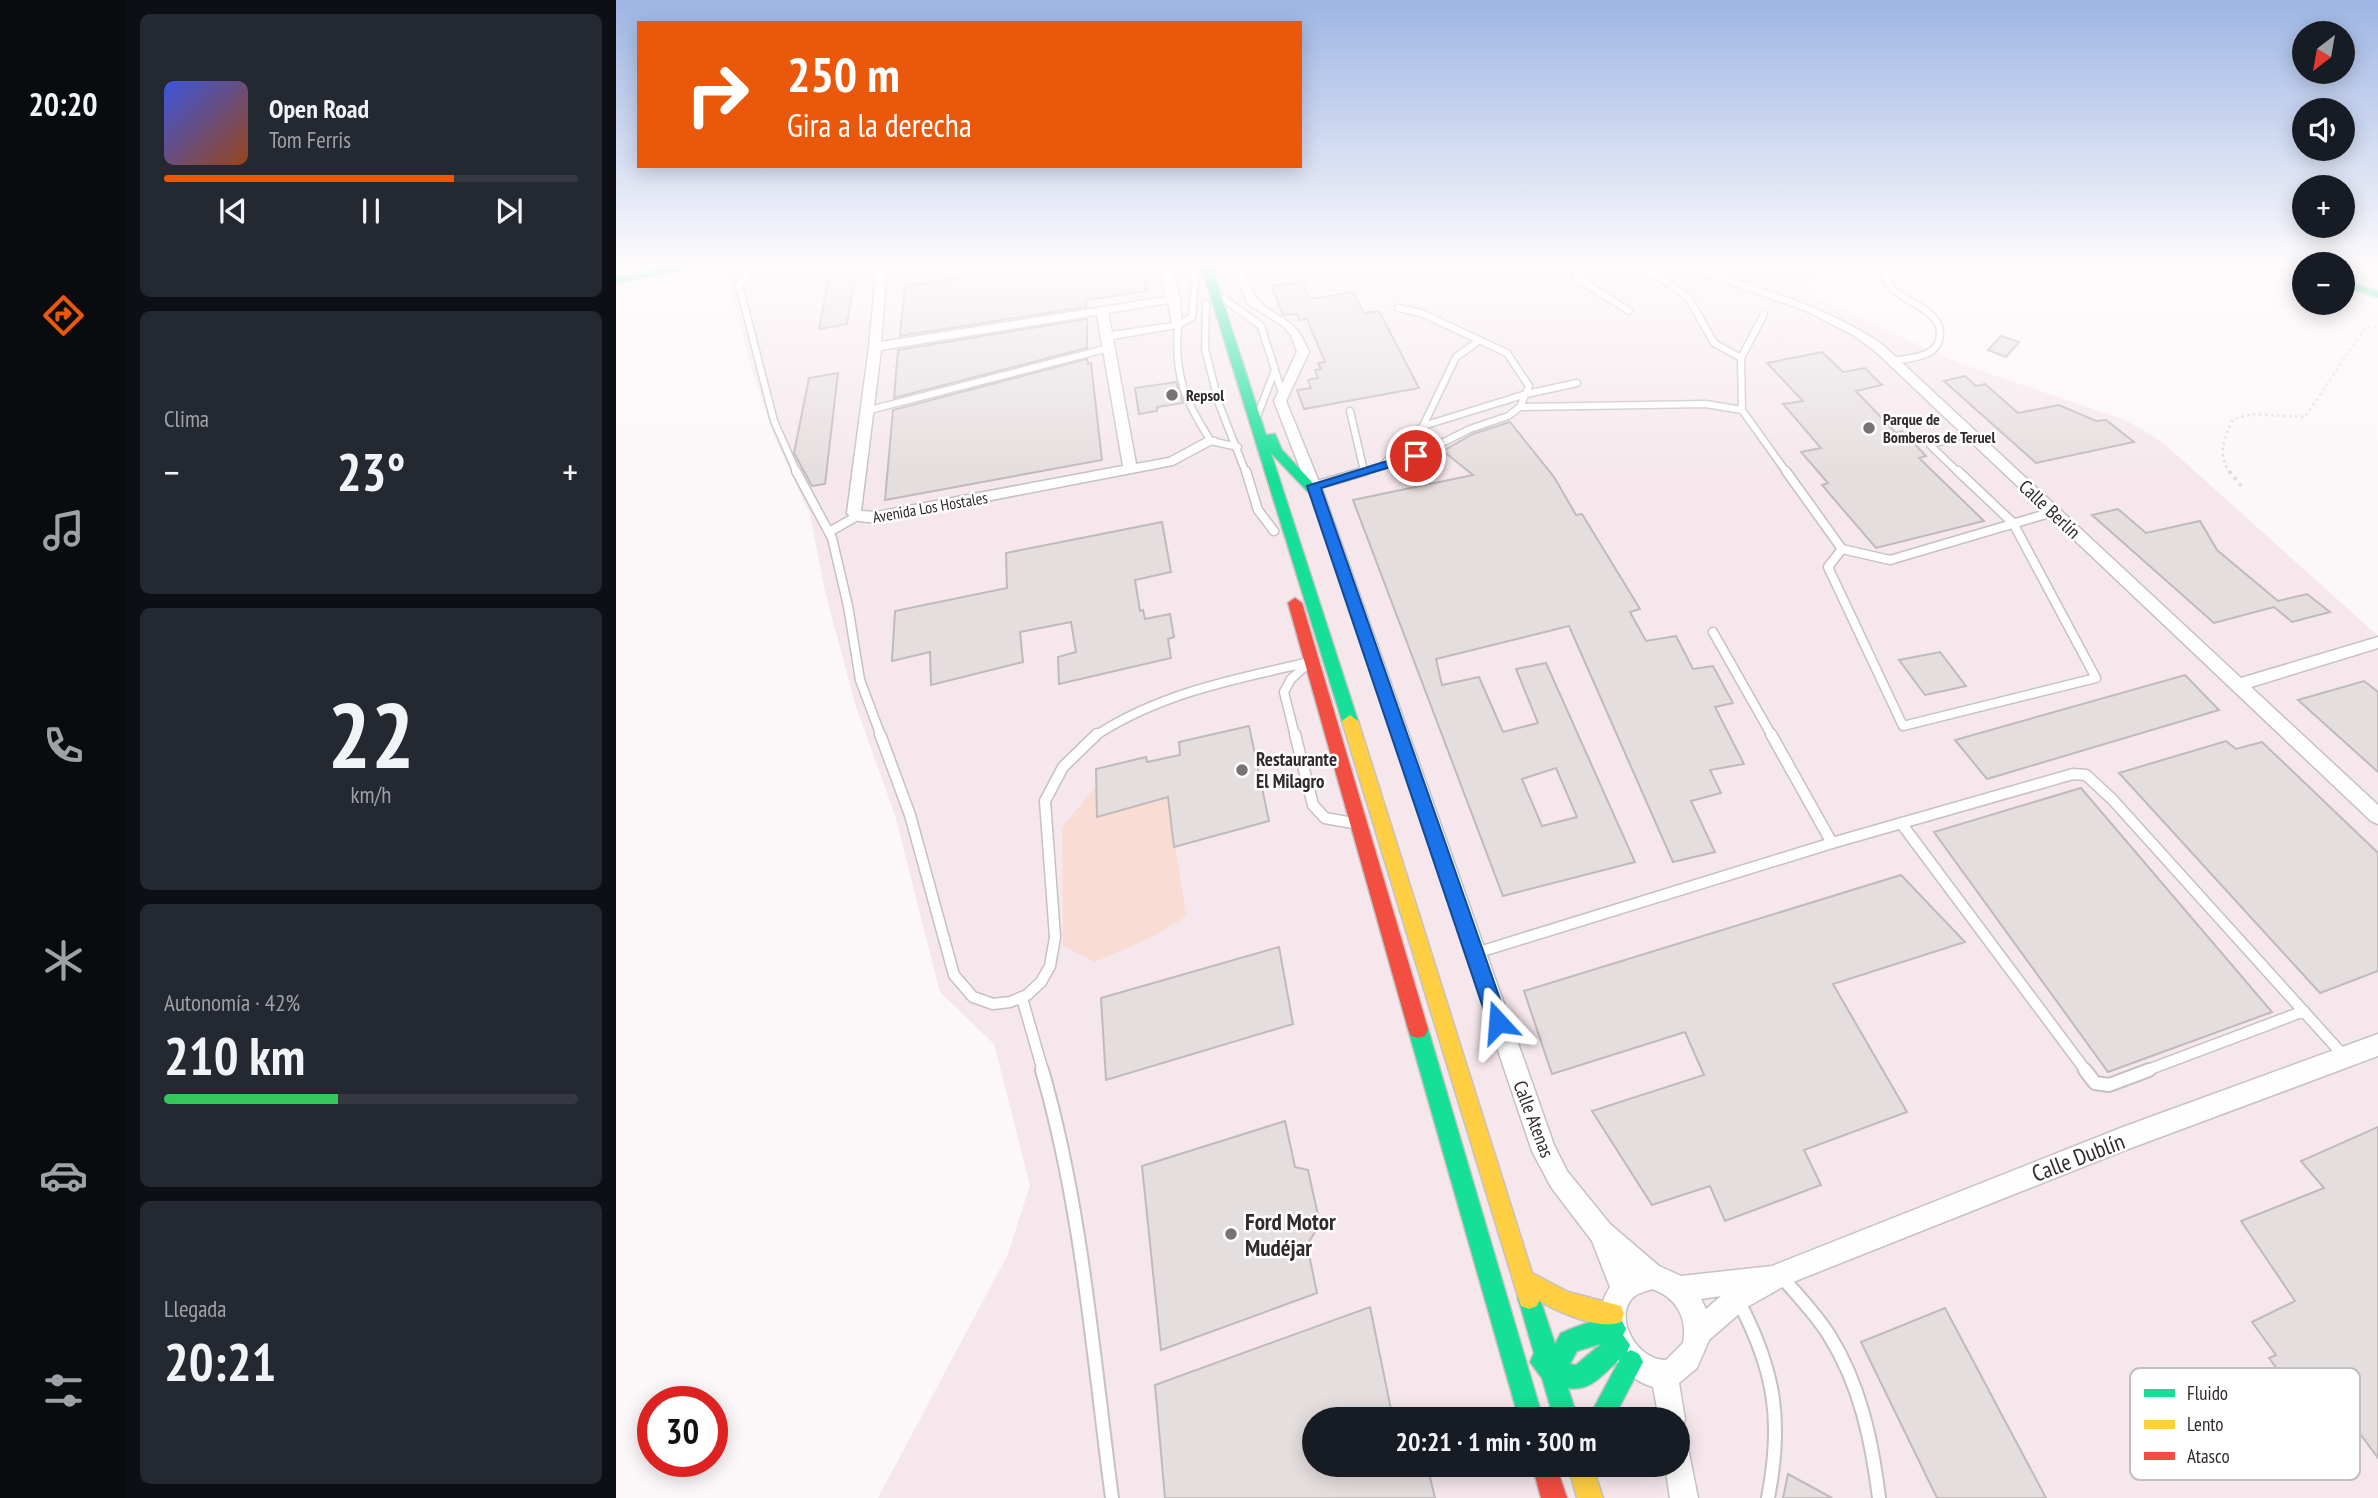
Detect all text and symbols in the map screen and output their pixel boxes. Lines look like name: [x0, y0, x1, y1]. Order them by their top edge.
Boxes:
north arrow: [2292, 21, 2356, 84]
map controls: [2292, 21, 2355, 315]
text: 250 m: [787, 42, 900, 106]
icon: right: [672, 49, 763, 140]
text: 20:20: [28, 83, 98, 125]
text: Open Road: [269, 92, 369, 125]
button: sound: [2292, 98, 2355, 161]
text: Gira a la derecha: [787, 104, 972, 146]
text: Tom Ferris: [269, 125, 351, 154]
button: +: [2292, 175, 2355, 238]
icon: previous: [214, 192, 252, 230]
icon: pause: [352, 192, 390, 230]
icon: next: [490, 192, 528, 230]
button: −: [2292, 252, 2355, 315]
icon: directions: [39, 291, 88, 340]
place label: Repsol: [1186, 385, 1224, 405]
marker: Repsol: [1164, 387, 1180, 403]
text: Clima: [164, 404, 209, 433]
place label: Parque de Bomberos de Teruel: [1883, 409, 1995, 447]
marker: Parque de Bomberos de Teruel: [1861, 420, 1877, 436]
pin: [1386, 426, 1446, 486]
icon: arrive: [1397, 437, 1435, 475]
text: 23°: [337, 438, 405, 505]
text: −: [164, 447, 180, 496]
text: +: [562, 447, 578, 496]
street label: Calle Berlín: [2014, 474, 2086, 544]
street label: Avenida Los Hostales: [871, 487, 989, 527]
icon: music: [39, 506, 88, 555]
text: 22: [328, 675, 415, 793]
icon: phone: [39, 721, 88, 770]
place label: Restaurante El Milagro: [1256, 747, 1337, 793]
marker: Restaurante El Milagro: [1234, 762, 1250, 778]
text: km/h: [351, 780, 391, 809]
icon: climate: [39, 936, 88, 985]
position arrow: [1461, 985, 1535, 1059]
text: Autonomía · 42%: [164, 988, 300, 1017]
text: 210 km: [164, 1022, 305, 1089]
street label: Calle Atenas: [1508, 1077, 1560, 1161]
street label: Calle Dublín: [2028, 1126, 2128, 1188]
icon: car: [39, 1151, 88, 1200]
place label: Ford Motor Mudéjar: [1245, 1207, 1336, 1262]
marker: Ford Motor Mudéjar: [1223, 1226, 1239, 1242]
text: Llegada: [164, 1294, 227, 1323]
text: 20:21: [164, 1328, 276, 1395]
icon: filters: [39, 1366, 88, 1415]
legend: [2130, 1368, 2360, 1480]
text: Fluido: [2187, 1381, 2228, 1405]
speed limit sign: 30: [637, 1386, 728, 1477]
text: Lento: [2187, 1412, 2224, 1436]
text: 20:21 · 1 min · 300 m: [1396, 1425, 1596, 1458]
text: Atasco: [2187, 1444, 2230, 1468]

